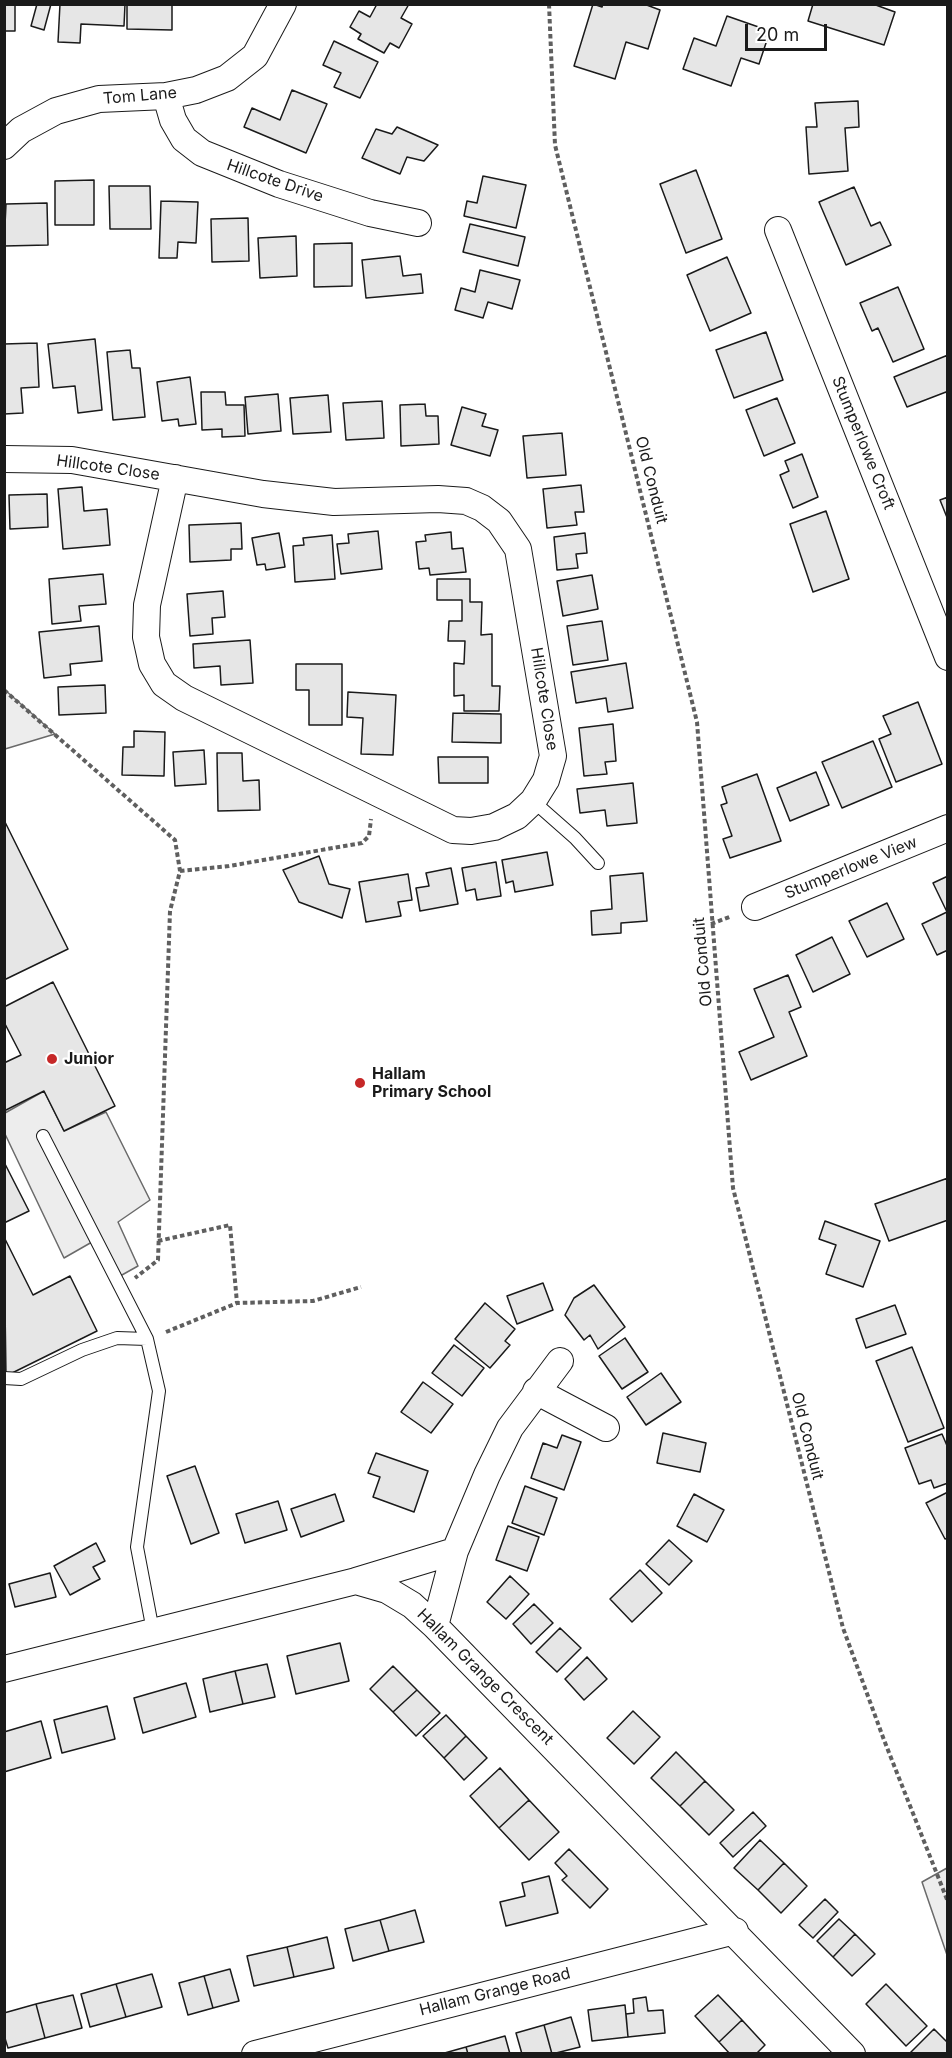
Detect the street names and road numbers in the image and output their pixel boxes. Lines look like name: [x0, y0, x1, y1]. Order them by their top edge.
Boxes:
street label: Tom Lane: [102, 83, 178, 109]
street label: Hillcote Drive: [224, 156, 326, 206]
street label: Stumperlowe Croft: [828, 374, 898, 512]
street label: Old Conduit: [631, 434, 671, 526]
street label: Hillcote Close: [55, 451, 161, 485]
street label: Hillcote Close: [526, 646, 562, 752]
street label: Stumperlowe View: [782, 833, 920, 903]
street label: Old Conduit: [690, 917, 716, 1007]
street label: Old Conduit: [787, 1390, 827, 1482]
street label: Hallam Grange Crescent: [413, 1605, 557, 1749]
street label: Hallam Grange Road: [418, 1964, 572, 2020]

